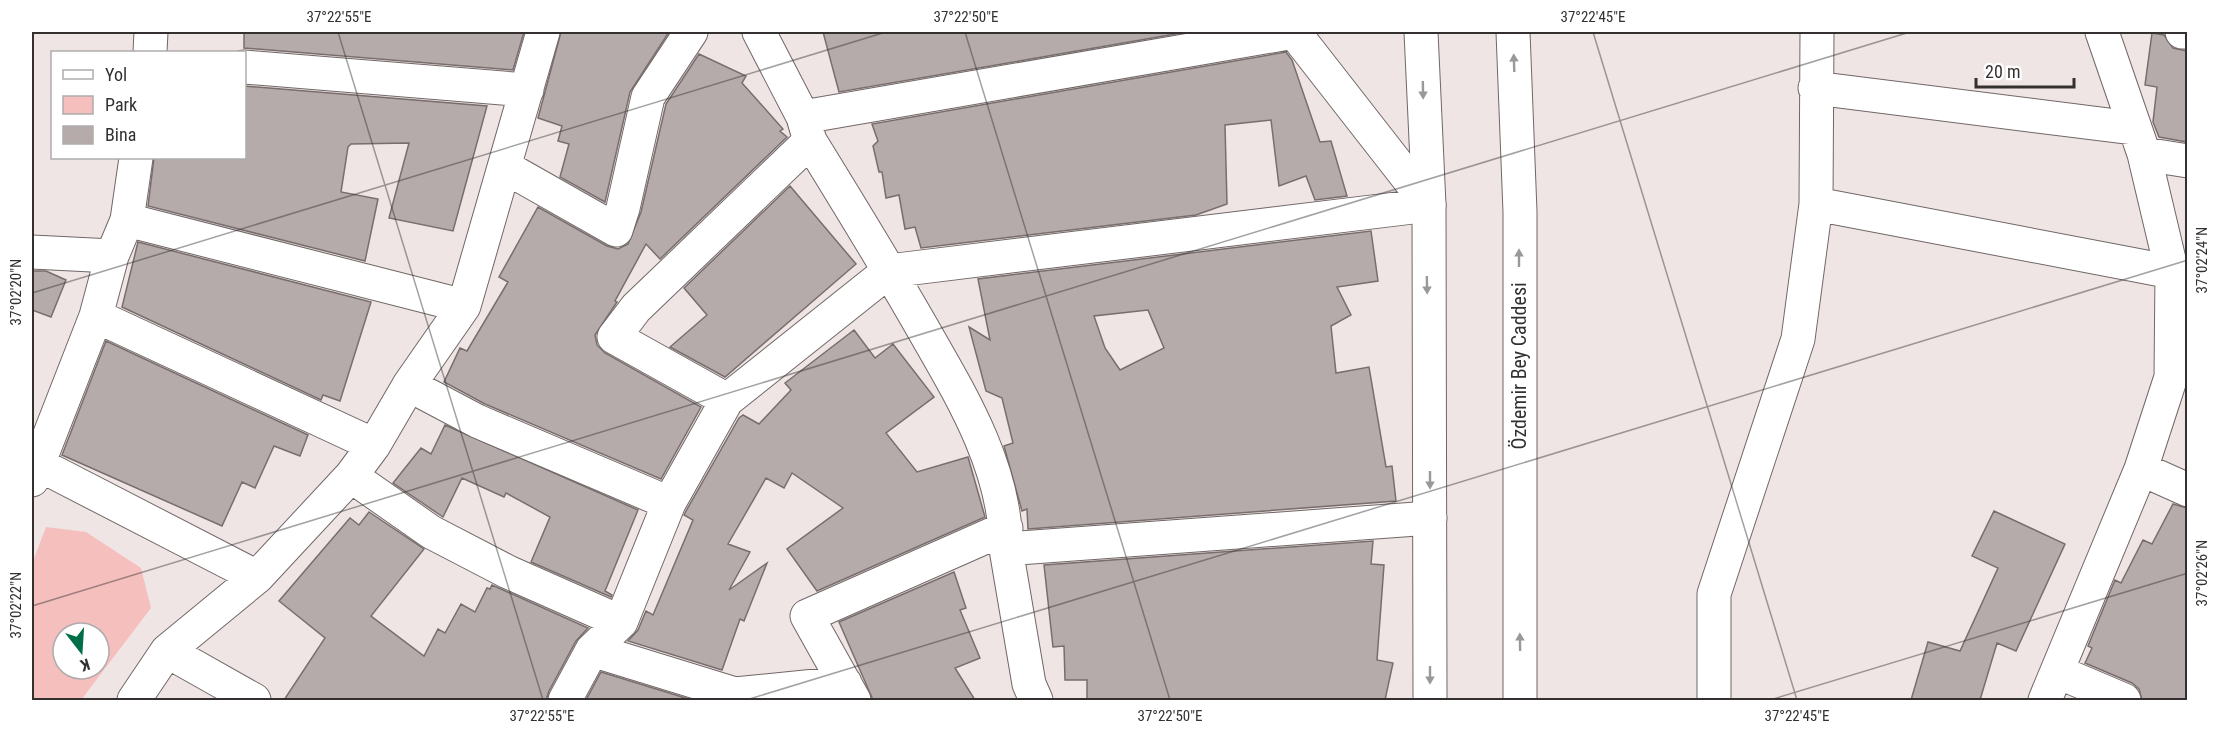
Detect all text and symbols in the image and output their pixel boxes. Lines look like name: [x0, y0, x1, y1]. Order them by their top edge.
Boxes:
text: 37°22'55"E: [307, 8, 371, 26]
text: 37°22'50"E: [934, 8, 998, 26]
text: 37°22'45"E: [1561, 8, 1625, 26]
legend: [51, 51, 246, 159]
scale bar: [1976, 51, 2074, 89]
one-way arrow: [1510, 54, 1519, 73]
text: 20 m: [1985, 61, 2020, 82]
text: Yol: [105, 64, 127, 85]
one-way arrow: [1418, 80, 1427, 99]
text: Park: [105, 94, 137, 115]
text: Bina: [105, 124, 136, 145]
text: 37°02'24"N: [2193, 227, 2211, 293]
one-way arrow: [1514, 249, 1524, 268]
text: 37°02'20"N: [7, 259, 25, 325]
one-way arrow: [1422, 275, 1432, 294]
street label: Özdemir Bey Caddesi: [1507, 282, 1531, 450]
one-way arrow: [1425, 470, 1435, 489]
text: 37°02'26"N: [2193, 540, 2211, 606]
text: 37°02'22"N: [7, 572, 25, 638]
north arrow: [51, 621, 111, 681]
one-way arrow: [1515, 633, 1524, 652]
text: K: [78, 654, 92, 675]
one-way arrow: [1425, 665, 1435, 684]
text: 37°22'55"E: [510, 707, 574, 725]
text: 37°22'50"E: [1138, 707, 1202, 725]
text: 37°22'45"E: [1765, 707, 1829, 725]

